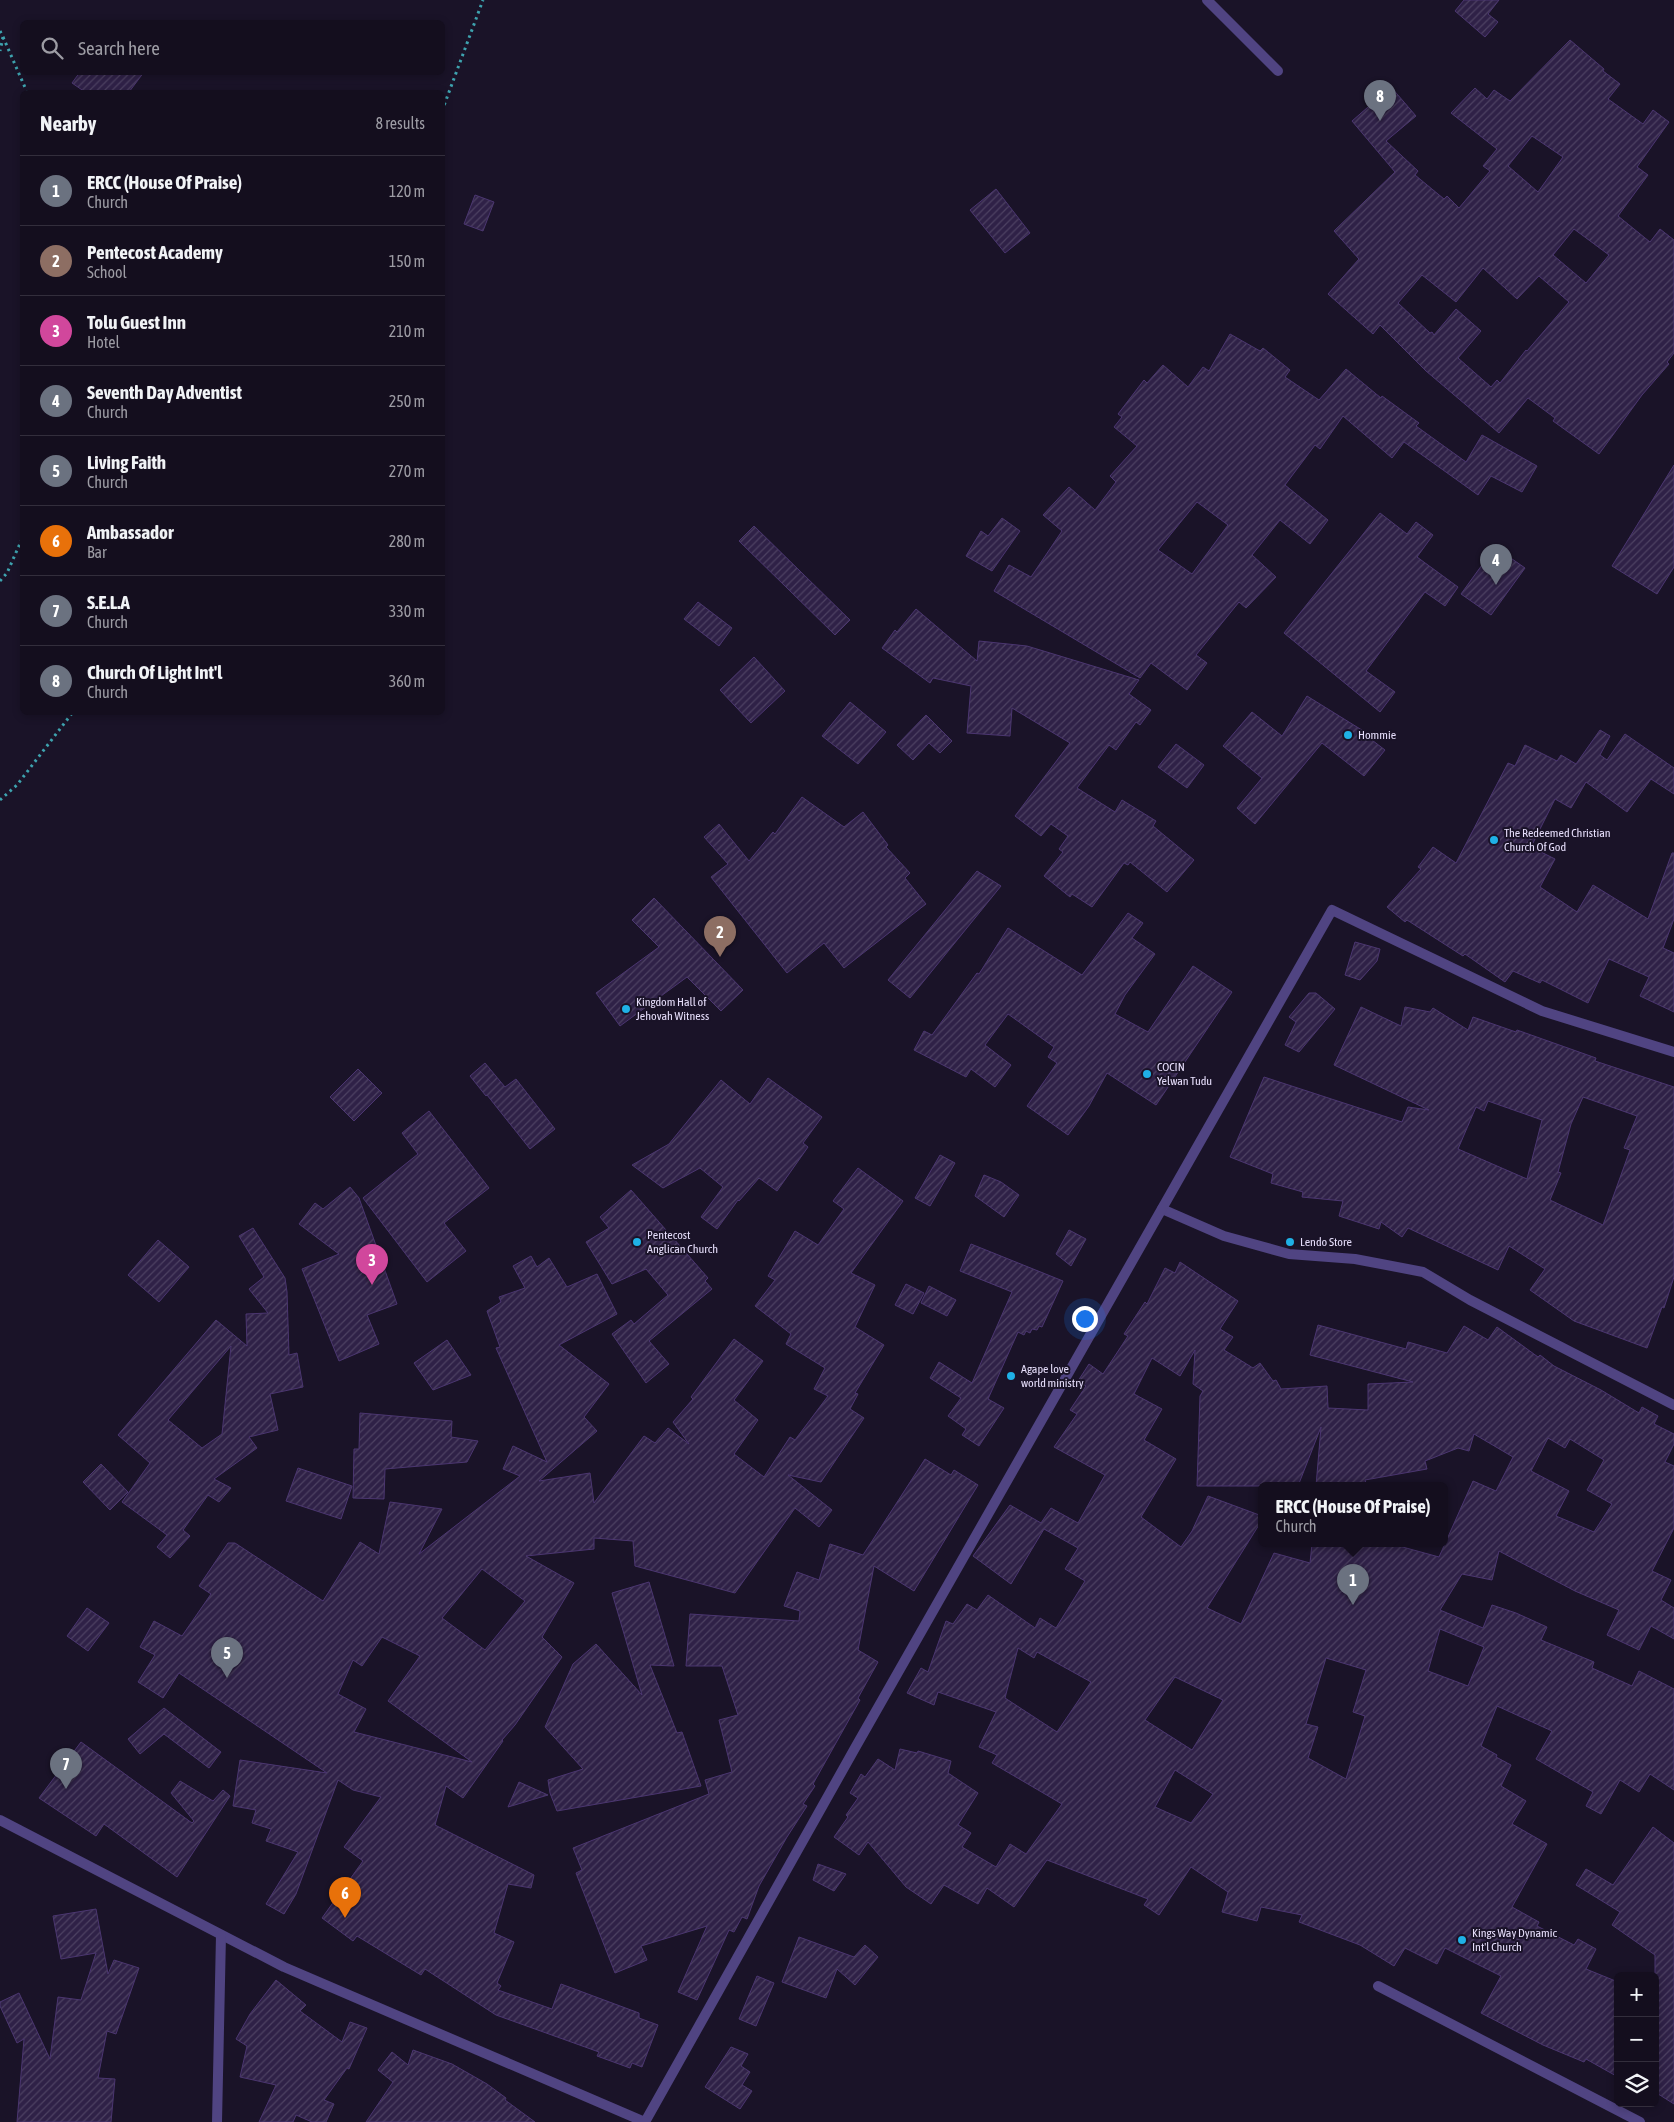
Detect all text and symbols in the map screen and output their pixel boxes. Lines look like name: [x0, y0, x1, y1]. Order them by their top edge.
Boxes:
search box: [20, 20, 445, 75]
icon: search: [38, 34, 66, 62]
text: Search here: [78, 37, 160, 59]
pin: 8: [1364, 80, 1396, 121]
text: Nearby: [40, 111, 96, 135]
text: 8 results: [375, 114, 425, 132]
text: ERCC (House Of Praise): [87, 171, 242, 193]
text: 1: [52, 182, 60, 200]
text: 120 m: [389, 182, 425, 200]
text: Church: [87, 193, 128, 211]
text: Pentecost Academy: [87, 241, 223, 263]
text: 2: [52, 252, 60, 270]
text: 150 m: [389, 252, 425, 270]
text: School: [87, 263, 127, 281]
text: Tolu Guest Inn: [87, 311, 186, 333]
text: 3: [52, 322, 60, 340]
text: 210 m: [389, 322, 425, 340]
text: Hotel: [87, 333, 120, 351]
text: Seventh Day Adventist: [87, 381, 242, 403]
text: 4: [52, 392, 60, 410]
text: 250 m: [389, 392, 425, 410]
text: Church: [87, 403, 128, 421]
text: Living Faith: [87, 451, 166, 473]
text: 5: [52, 462, 60, 480]
text: 270 m: [389, 462, 425, 480]
text: Church: [87, 473, 128, 491]
text: Ambassador: [87, 521, 174, 543]
text: 6: [52, 532, 60, 550]
text: 280 m: [389, 532, 425, 550]
text: Bar: [87, 543, 107, 561]
pin: 4: [1480, 544, 1512, 585]
text: S.E.L.A: [87, 591, 130, 613]
text: 7: [52, 602, 60, 620]
text: 330 m: [389, 602, 425, 620]
text: Church: [87, 613, 128, 631]
text: Church Of Light Int'l: [87, 661, 222, 683]
text: 8: [52, 672, 60, 690]
text: 360 m: [389, 672, 425, 690]
text: Church: [87, 683, 128, 701]
place label: Hommie: [1358, 728, 1396, 742]
marker: Hommie: [1342, 729, 1354, 741]
place label: The Redeemed Christian Church Of God: [1504, 826, 1611, 854]
marker: The Redeemed Christian Church Of God: [1488, 834, 1500, 846]
pin: 2: [704, 916, 736, 957]
place label: Kingdom Hall of Jehovah Witness: [636, 995, 709, 1023]
marker: Kingdom Hall of Jehovah Witness: [620, 1003, 632, 1015]
place label: COCIN Yelwan Tudu: [1157, 1060, 1212, 1088]
marker: COCIN Yelwan Tudu: [1141, 1068, 1153, 1080]
place label: Pentecost Anglican Church: [647, 1228, 718, 1256]
place label: Lendo Store: [1300, 1235, 1352, 1249]
marker: Pentecost Anglican Church: [631, 1236, 643, 1248]
marker: Lendo Store: [1284, 1236, 1296, 1248]
pin: 3: [356, 1244, 388, 1285]
your location: [1072, 1306, 1098, 1332]
place label: Agape love world ministry: [1021, 1362, 1084, 1390]
marker: Agape love world ministry: [1005, 1370, 1017, 1382]
popup: [1258, 1482, 1448, 1547]
text: ERCC (House Of Praise): [1276, 1495, 1430, 1517]
text: Church: [1276, 1517, 1317, 1535]
pin: 1: [1337, 1564, 1369, 1605]
pin: 5: [211, 1637, 243, 1678]
pin: 7: [50, 1748, 82, 1789]
pin: 6: [329, 1877, 361, 1918]
place label: Kings Way Dynamic Int'l Church: [1472, 1926, 1557, 1954]
marker: Kings Way Dynamic Int'l Church: [1456, 1934, 1468, 1946]
map controls: [1614, 1972, 1659, 2107]
button: +: [1614, 1972, 1659, 2017]
button: −: [1614, 2017, 1659, 2062]
button: layers: [1614, 2062, 1659, 2107]

